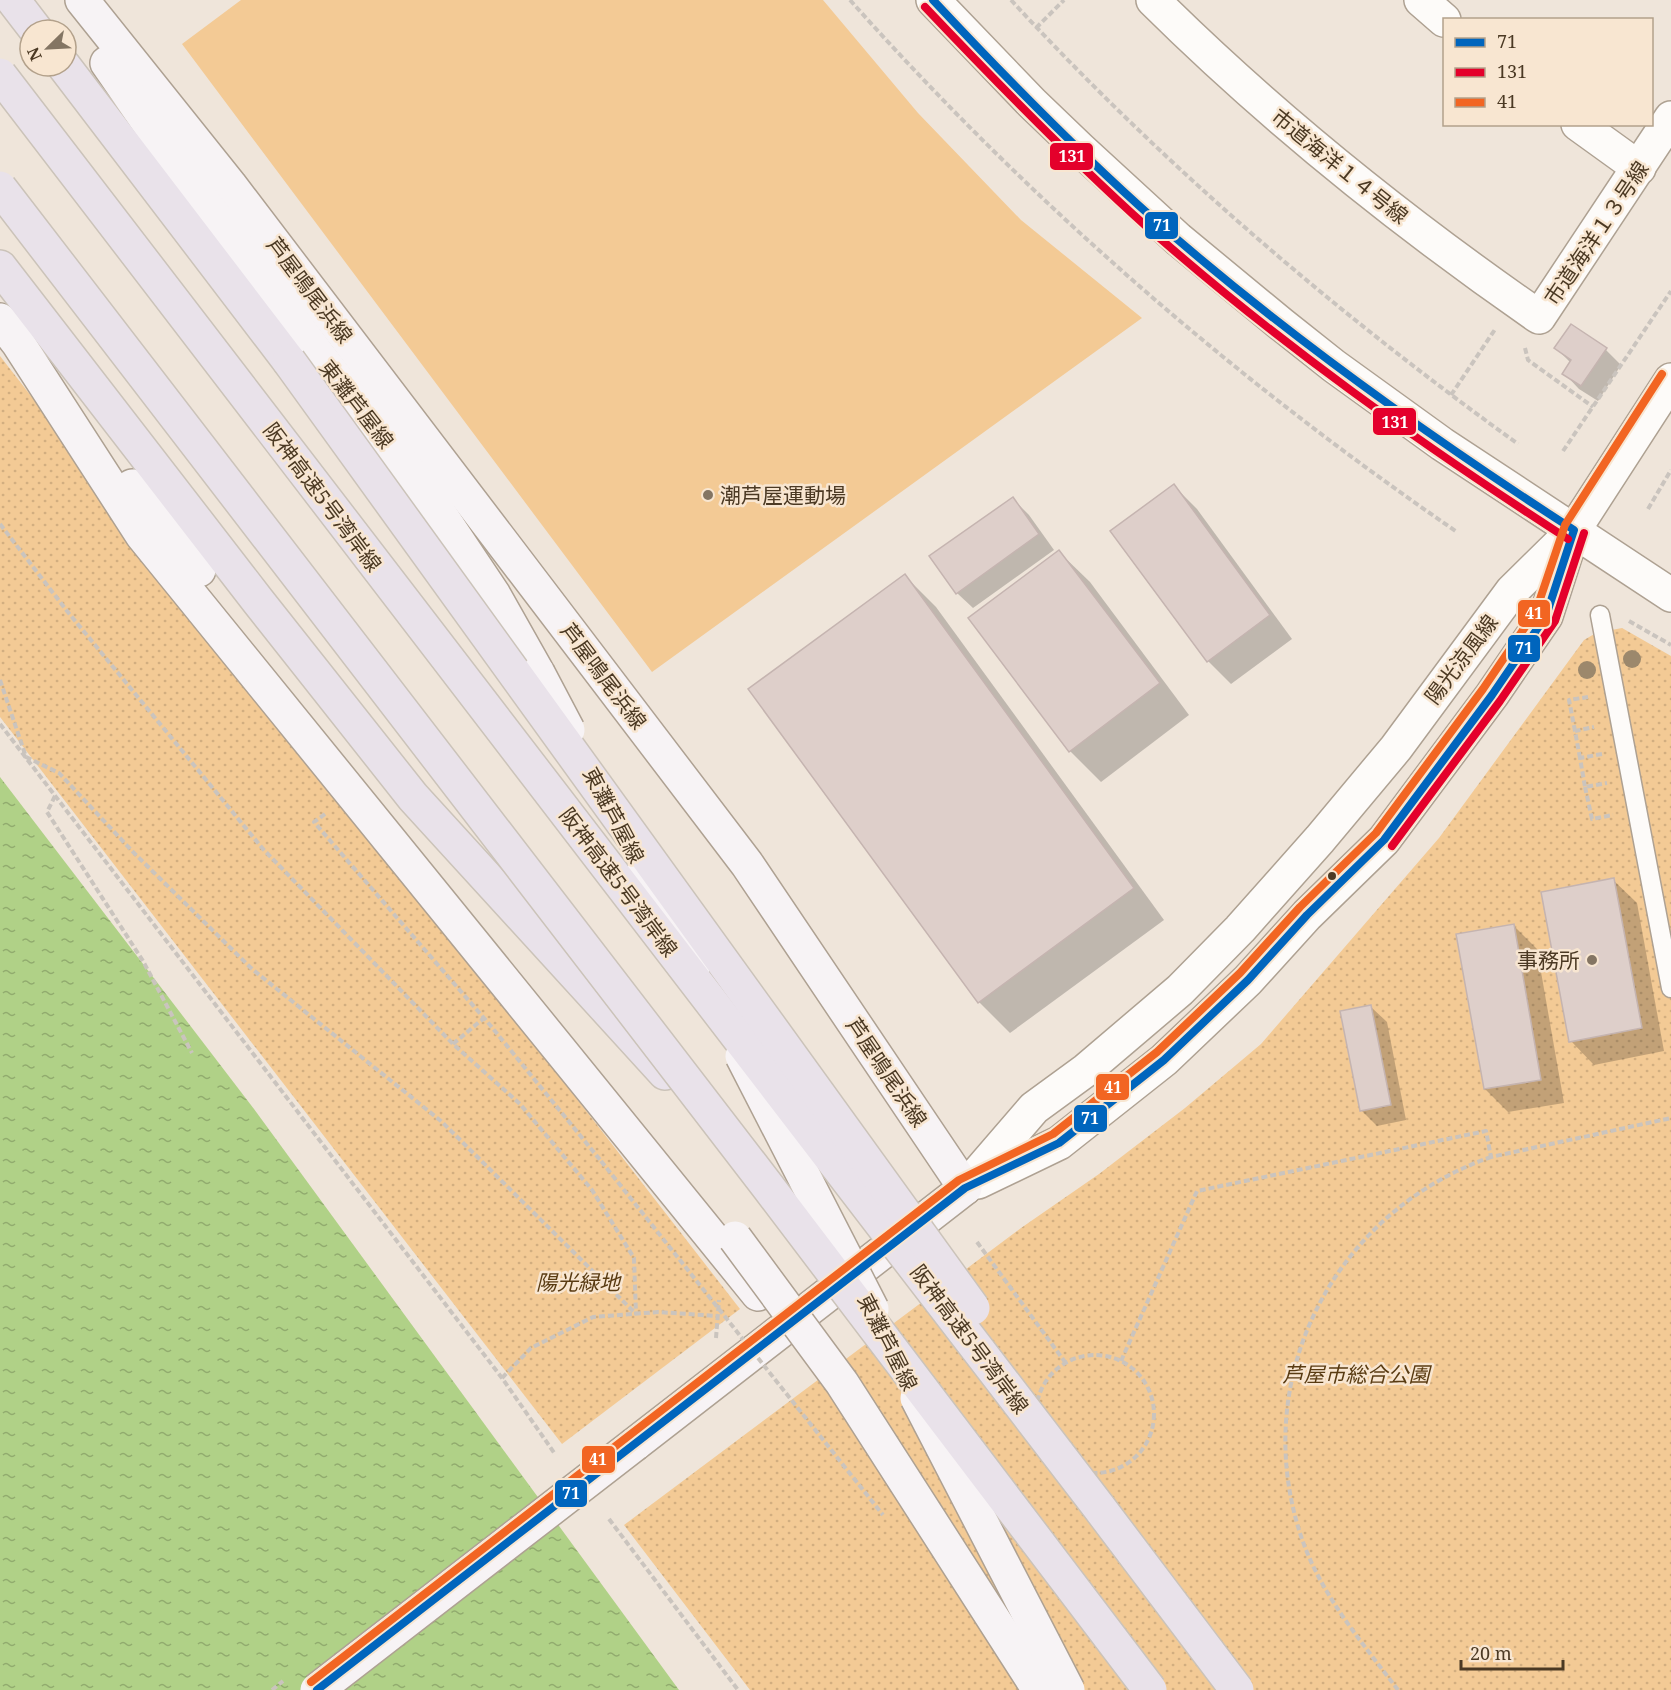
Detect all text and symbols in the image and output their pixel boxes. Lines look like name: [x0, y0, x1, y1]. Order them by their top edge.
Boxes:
north arrow: [18, 18, 78, 78]
legend: [1443, 18, 1653, 126]
text: 71: [1497, 29, 1517, 53]
text: N: [22, 44, 47, 64]
text: 131: [1497, 59, 1527, 83]
text: 41: [1497, 89, 1517, 113]
street label: 市道海洋１４号線: [1266, 102, 1414, 230]
line badge: 131: [1049, 142, 1094, 171]
text: 131: [1058, 145, 1086, 167]
street label: 市道海洋１３号線: [1537, 156, 1655, 310]
line badge: 71: [1144, 211, 1179, 240]
text: 71: [1153, 214, 1171, 236]
street label: 芦屋鳴尾浜線: [261, 231, 359, 349]
street label: 東灘芦屋線: [314, 354, 400, 454]
line badge: 131: [1372, 407, 1417, 436]
text: 131: [1381, 411, 1409, 433]
street label: 阪神高速5号湾岸線: [258, 417, 388, 577]
place label: 潮芦屋運動場: [720, 481, 846, 509]
marker: 潮芦屋運動場: [701, 488, 715, 502]
line badge: 41: [1517, 599, 1551, 628]
text: 41: [1525, 602, 1543, 624]
street label: 陽光涼風線: [1418, 609, 1504, 709]
street label: 芦屋鳴尾浜線: [555, 617, 653, 735]
line badge: 71: [1507, 634, 1541, 663]
text: 71: [1515, 637, 1533, 659]
street label: 東灘芦屋線: [577, 762, 651, 868]
street label: 阪神高速5号湾岸線: [554, 802, 684, 962]
unlabelled marker: [1326, 870, 1338, 882]
place label: 事務所: [1517, 946, 1580, 974]
marker: 事務所: [1585, 953, 1599, 967]
street label: 芦屋鳴尾浜線: [840, 1012, 934, 1132]
line badge: 41: [1095, 1073, 1130, 1101]
text: 41: [1104, 1076, 1122, 1098]
line badge: 71: [1073, 1104, 1108, 1133]
text: 71: [1081, 1107, 1099, 1129]
street label: 阪神高速5号湾岸線: [905, 1259, 1035, 1419]
park label: 陽光緑地: [536, 1268, 622, 1296]
street label: 東灘芦屋線: [852, 1289, 924, 1395]
park label: 芦屋市総合公園: [1283, 1360, 1432, 1388]
line badge: 41: [581, 1445, 616, 1474]
text: 41: [589, 1448, 607, 1470]
line badge: 71: [554, 1479, 588, 1508]
text: 71: [562, 1482, 580, 1504]
scale bar: [1461, 1633, 1563, 1671]
text: 20 m: [1470, 1641, 1512, 1665]

